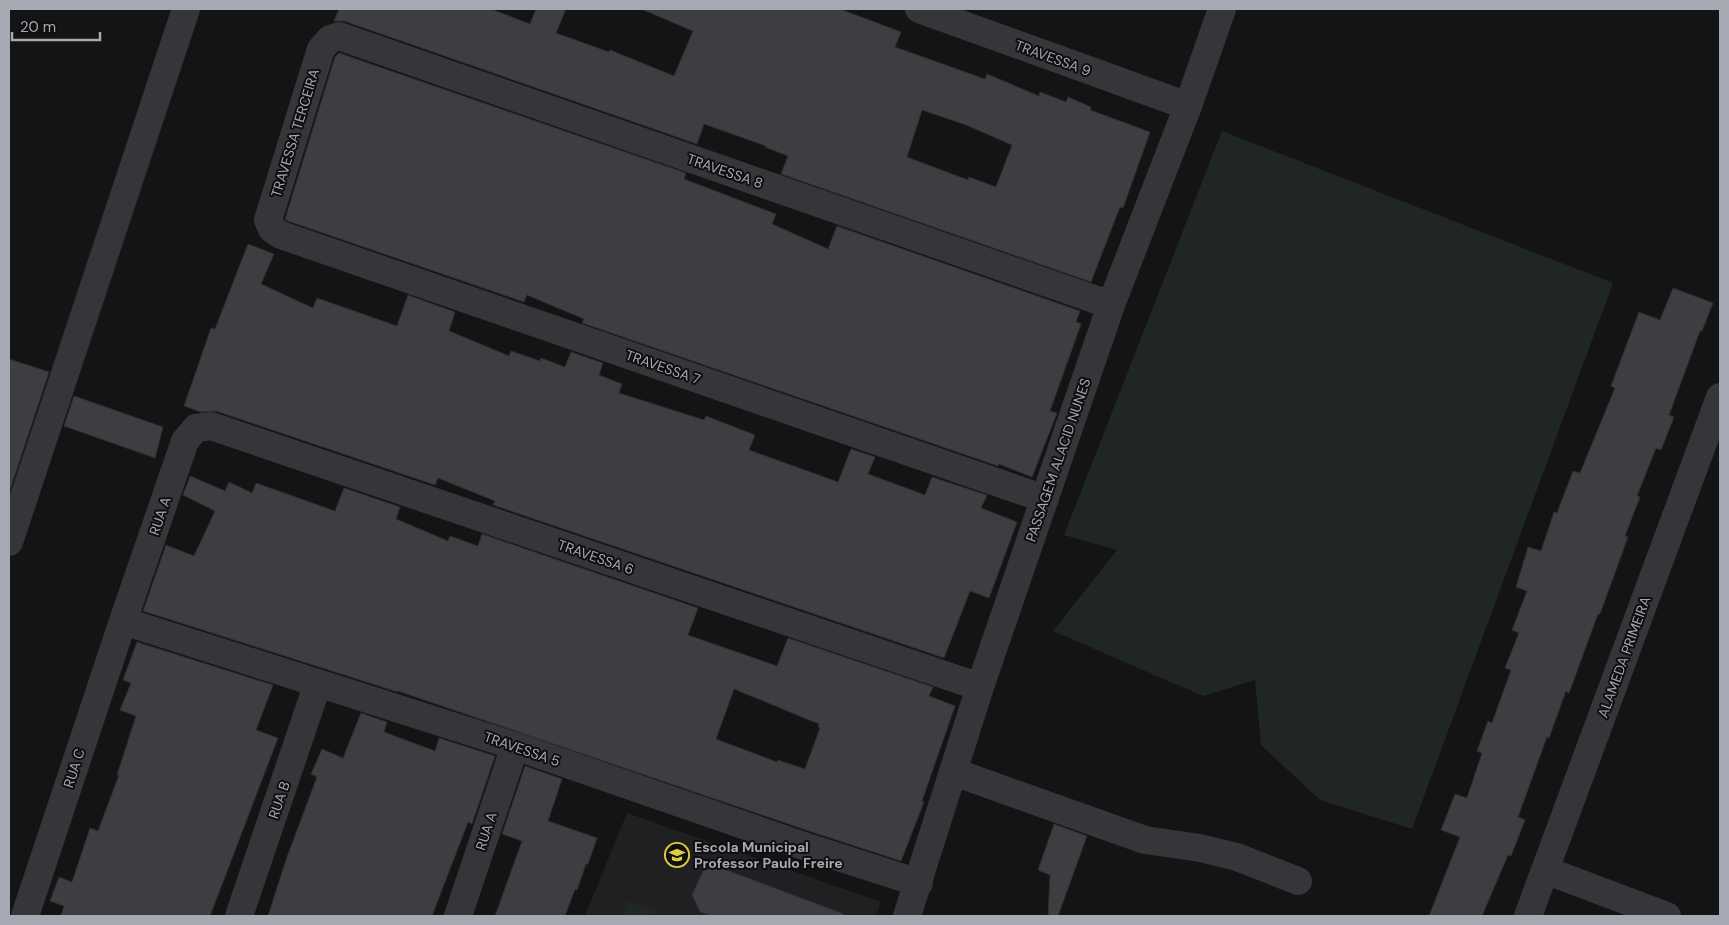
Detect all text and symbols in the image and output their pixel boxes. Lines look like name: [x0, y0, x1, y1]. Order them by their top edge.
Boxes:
scale bar: [12, 10, 100, 42]
text: 20 m: [20, 17, 56, 37]
street label: TRAVESSA 9: [1013, 36, 1094, 80]
street label: TRAVESSA TERCEIRA: [267, 67, 323, 199]
street label: TRAVESSA 8: [685, 150, 765, 192]
street label: TRAVESSA 7: [623, 346, 703, 388]
street label: PASSAGEM ALACID NUNES: [1022, 376, 1094, 544]
street label: RUA A: [145, 494, 175, 538]
street label: TRAVESSA 6: [556, 536, 636, 578]
street label: ALAMEDA PRIMEIRA: [1594, 594, 1654, 720]
street label: TRAVESSA 5: [482, 728, 562, 770]
street label: RUA C: [59, 746, 89, 790]
street label: RUA B: [264, 779, 294, 821]
street label: RUA A: [471, 809, 501, 853]
place label: Escola Municipal Professor Paulo Freire: [694, 838, 843, 872]
school or university icon: Escola Municipal Professor Paulo Freire: [664, 842, 690, 868]

